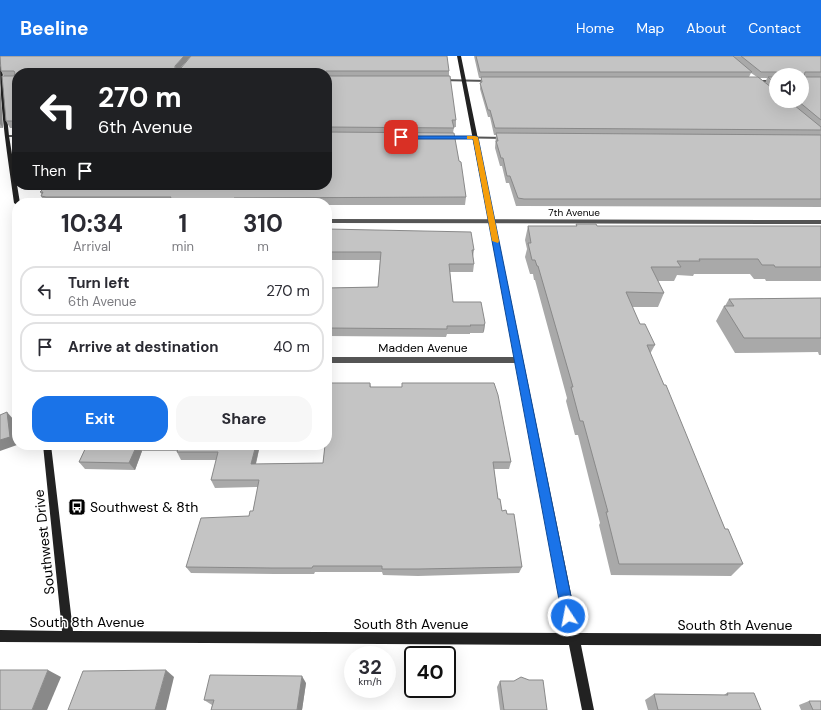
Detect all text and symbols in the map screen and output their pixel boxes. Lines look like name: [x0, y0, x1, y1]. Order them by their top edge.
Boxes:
text: Beeline: [20, 16, 88, 41]
text: Home: [576, 19, 614, 37]
text: Map: [636, 19, 664, 37]
text: About: [686, 19, 726, 37]
text: Contact: [748, 19, 801, 37]
map controls: [769, 68, 809, 108]
button: sound: [769, 68, 809, 108]
text: 270 m: [98, 79, 181, 116]
icon: left: [32, 84, 84, 136]
text: 6th Avenue: [98, 115, 193, 139]
pin: [384, 120, 418, 154]
icon: arrive: [390, 126, 412, 148]
icon: arrive: [74, 160, 96, 182]
text: Then: [32, 161, 66, 181]
street label: 7th Avenue: [548, 206, 600, 219]
text: 10:34: [61, 208, 123, 239]
text: 1: [179, 208, 187, 239]
text: 310: [243, 208, 283, 239]
text: Arrival: [73, 238, 111, 255]
text: min: [172, 238, 194, 255]
text: m: [257, 238, 269, 255]
text: Turn left: [68, 273, 129, 293]
icon: left: [34, 280, 56, 302]
text: 270 m: [266, 281, 310, 301]
text: 6th Avenue: [68, 293, 136, 310]
icon: arrive: [34, 336, 56, 358]
text: Arrive at destination: [68, 337, 219, 357]
text: 40 m: [273, 337, 310, 357]
street label: Madden Avenue: [378, 340, 468, 356]
button: Exit: [32, 396, 168, 442]
button: Share: [176, 396, 312, 442]
street label: Southwest Drive: [30, 489, 58, 595]
bus stop icon: Southwest & 8th: [67, 497, 87, 517]
place label: Southwest & 8th: [90, 498, 198, 516]
position arrow: [547, 595, 589, 637]
street label: South 8th Avenue: [29, 613, 145, 631]
street label: South 8th Avenue: [353, 615, 469, 633]
street label: South 8th Avenue: [677, 616, 793, 634]
speed limit sign: 40: [404, 646, 456, 698]
text: 32: [358, 654, 382, 680]
text: km/h: [358, 675, 382, 688]

